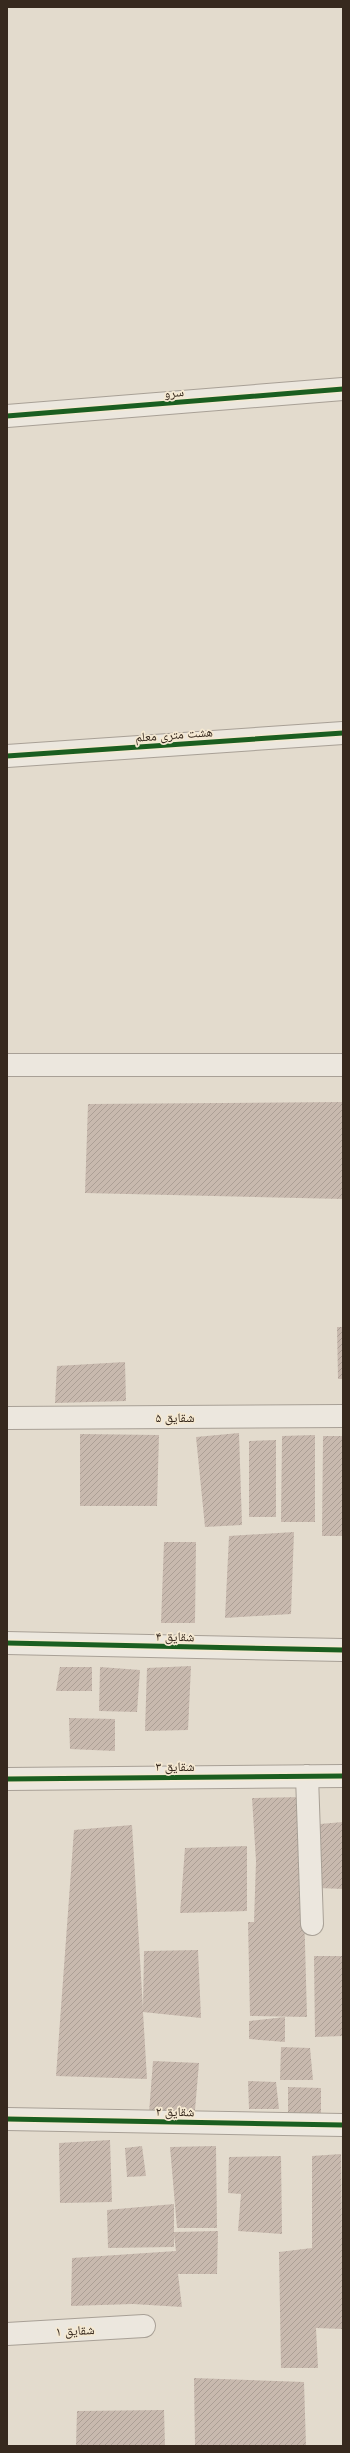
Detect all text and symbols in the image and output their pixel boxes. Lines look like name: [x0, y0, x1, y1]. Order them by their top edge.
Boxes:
street label: سرو: [163, 382, 185, 402]
street label: هشت متری معلم: [135, 722, 213, 746]
street label: شقایق ۵: [156, 1408, 194, 1426]
street label: شقایق ۴: [155, 1627, 195, 1645]
street label: شقایق ۳: [156, 1757, 194, 1775]
street label: شقایق ۲: [155, 2102, 195, 2120]
street label: شقایق ۱: [55, 2320, 95, 2340]

